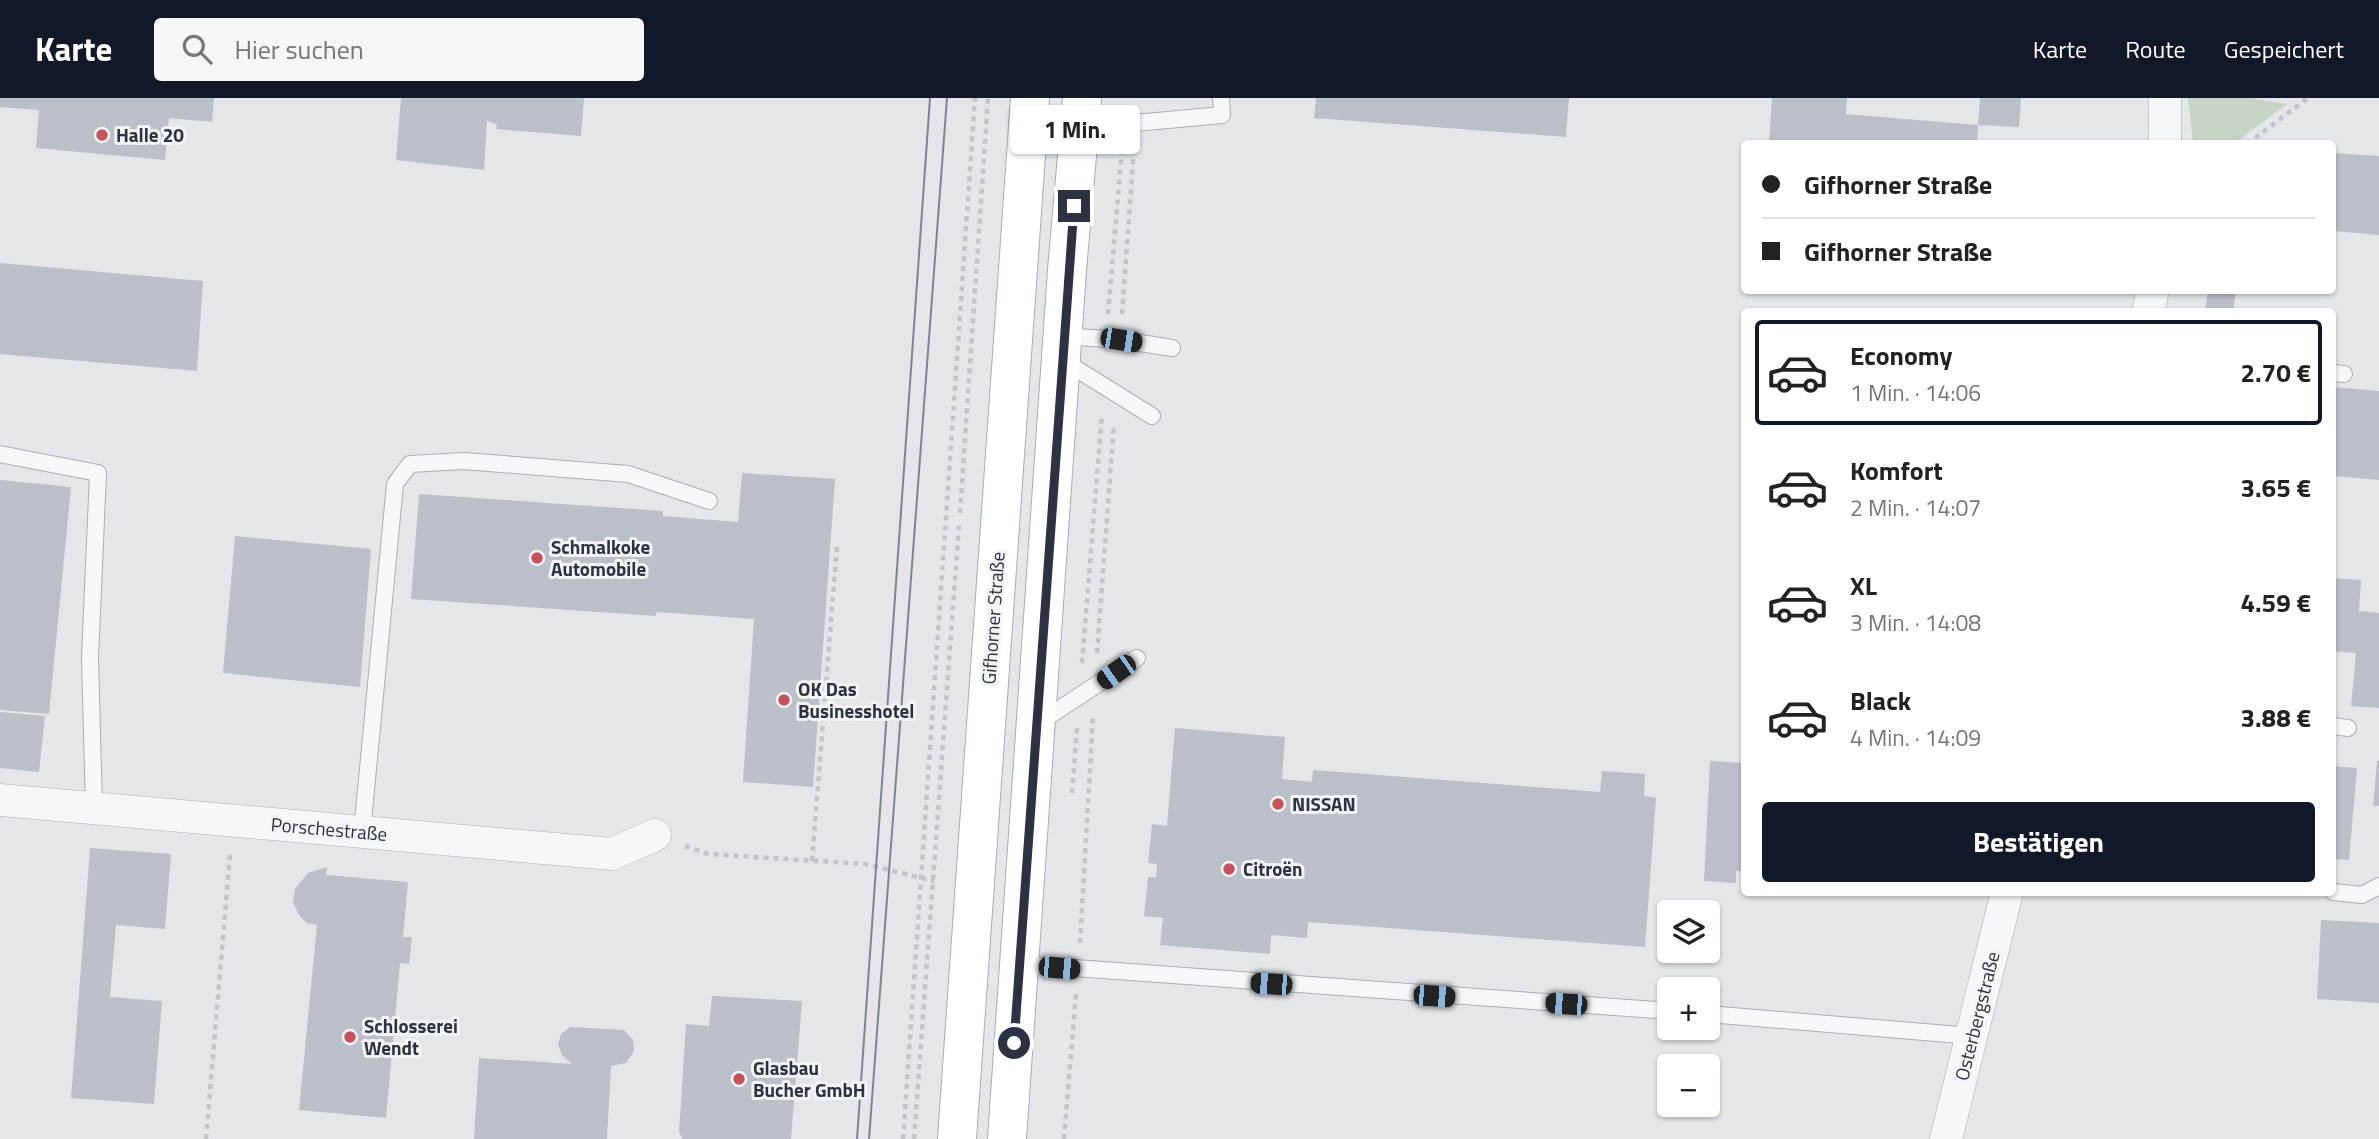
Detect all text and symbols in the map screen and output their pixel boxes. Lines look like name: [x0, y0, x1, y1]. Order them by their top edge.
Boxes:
search box: [154, 18, 644, 81]
text: Karte: [35, 24, 112, 74]
icon: search: [178, 30, 216, 68]
text: Hier suchen: [234, 30, 364, 69]
text: Karte: [2033, 31, 2087, 67]
text: Route: [2125, 31, 2186, 67]
text: Gespeichert: [2224, 31, 2344, 67]
callout: 1 Min.: [1009, 105, 1139, 154]
text: 1 Min.: [1044, 112, 1106, 147]
place label: Halle 20: [116, 120, 184, 149]
marker: Halle 20: [94, 127, 110, 143]
text: Gifhorner Straße: [1804, 165, 1992, 204]
route end: [1058, 190, 1090, 222]
text: Gifhorner Straße: [1804, 232, 1992, 271]
car: [1099, 326, 1144, 354]
text: Economy: [1850, 336, 1952, 375]
icon: car: [1766, 341, 1829, 404]
text: 2.70 €: [2240, 353, 2311, 392]
text: 1 Min. · 14:06: [1850, 375, 1981, 410]
text: Komfort: [1850, 451, 1943, 490]
icon: car: [1766, 456, 1829, 519]
text: 3.65 €: [2240, 468, 2311, 507]
text: 2 Min. · 14:07: [1850, 490, 1981, 525]
place label: Schmalkoke Automobile: [551, 532, 650, 583]
marker: Schmalkoke Automobile: [529, 550, 545, 566]
street label: Gifhorner Straße: [973, 551, 1012, 685]
text: XL: [1850, 566, 1877, 605]
icon: car: [1766, 571, 1829, 634]
text: 4.59 €: [2240, 583, 2311, 622]
text: 3 Min. · 14:08: [1850, 605, 1981, 640]
car: [1093, 651, 1140, 693]
place label: OK Das Businesshotel: [798, 674, 914, 725]
text: Black: [1850, 681, 1911, 720]
icon: car: [1766, 686, 1829, 749]
marker: OK Das Businesshotel: [776, 692, 792, 708]
text: 3.88 €: [2240, 698, 2311, 737]
text: 4 Min. · 14:09: [1850, 720, 1981, 755]
place label: NISSAN: [1292, 789, 1356, 818]
marker: NISSAN: [1270, 796, 1286, 812]
button: Bestätigen: [1762, 802, 2315, 882]
street label: Porschestraße: [270, 809, 388, 848]
place label: Citroën: [1243, 854, 1303, 883]
marker: Citroën: [1221, 861, 1237, 877]
map controls: [1657, 900, 1720, 1117]
button: layers: [1657, 900, 1720, 963]
street label: Osterbergstraße: [1946, 948, 2007, 1083]
car: [1038, 956, 1081, 980]
car: [1250, 972, 1293, 996]
button: +: [1657, 977, 1720, 1040]
car: [1413, 984, 1456, 1008]
car: [1545, 992, 1588, 1016]
place label: Schlosserei Wendt: [364, 1011, 458, 1062]
route start: [998, 1027, 1030, 1059]
marker: Schlosserei Wendt: [342, 1029, 358, 1045]
place label: Glasbau Bucher GmbH: [753, 1053, 866, 1104]
button: −: [1657, 1054, 1720, 1117]
marker: Glasbau Bucher GmbH: [731, 1071, 747, 1087]

